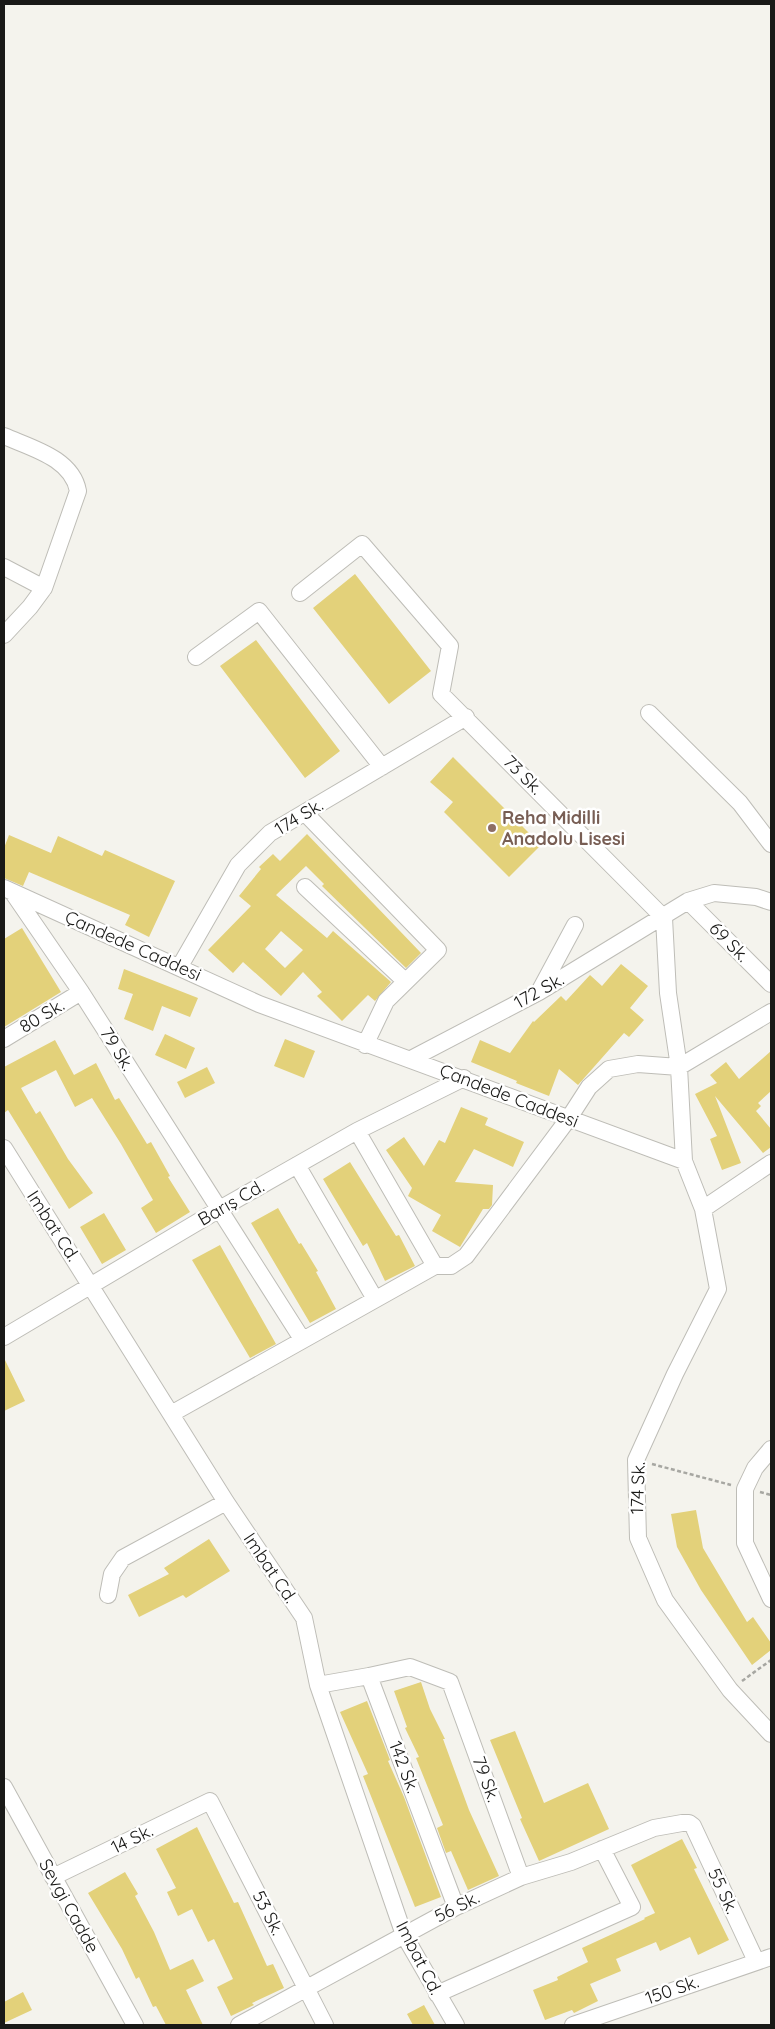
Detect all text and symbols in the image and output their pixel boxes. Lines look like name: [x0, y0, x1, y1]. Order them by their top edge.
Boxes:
street label: 73 Sk.: [499, 750, 548, 799]
street label: 174 Sk.: [270, 793, 327, 840]
place label: Reha Midilli Anadolu Lisesi: [502, 806, 625, 850]
marker: Reha Midilli Anadolu Lisesi: [486, 822, 498, 834]
street label: Çandede Caddesi: [61, 905, 205, 986]
street label: 69 Sk.: [704, 917, 754, 967]
street label: 172 Sk.: [510, 967, 568, 1014]
street label: 80 Sk.: [15, 993, 68, 1038]
street label: 79 Sk.: [95, 1023, 140, 1075]
street label: Çandede Caddesi: [436, 1058, 582, 1133]
street label: Barış Cd.: [194, 1174, 268, 1231]
street label: Imbat Cd.: [22, 1186, 85, 1265]
street label: 174 Sk.: [625, 1461, 650, 1515]
street label: Imbat Cd.: [239, 1528, 302, 1607]
street label: 142 Sk.: [384, 1738, 425, 1796]
street label: 79 Sk.: [468, 1753, 505, 1805]
street label: 14 Sk.: [107, 1819, 157, 1858]
street label: Sevgi Cadde: [34, 1855, 105, 1957]
street label: 55 Sk.: [703, 1864, 744, 1917]
street label: 56 Sk.: [430, 1886, 483, 1928]
street label: 53 Sk.: [247, 1887, 289, 1939]
street label: Imbat Cd.: [391, 1917, 448, 1998]
street label: 150 Sk.: [642, 1970, 702, 2009]

